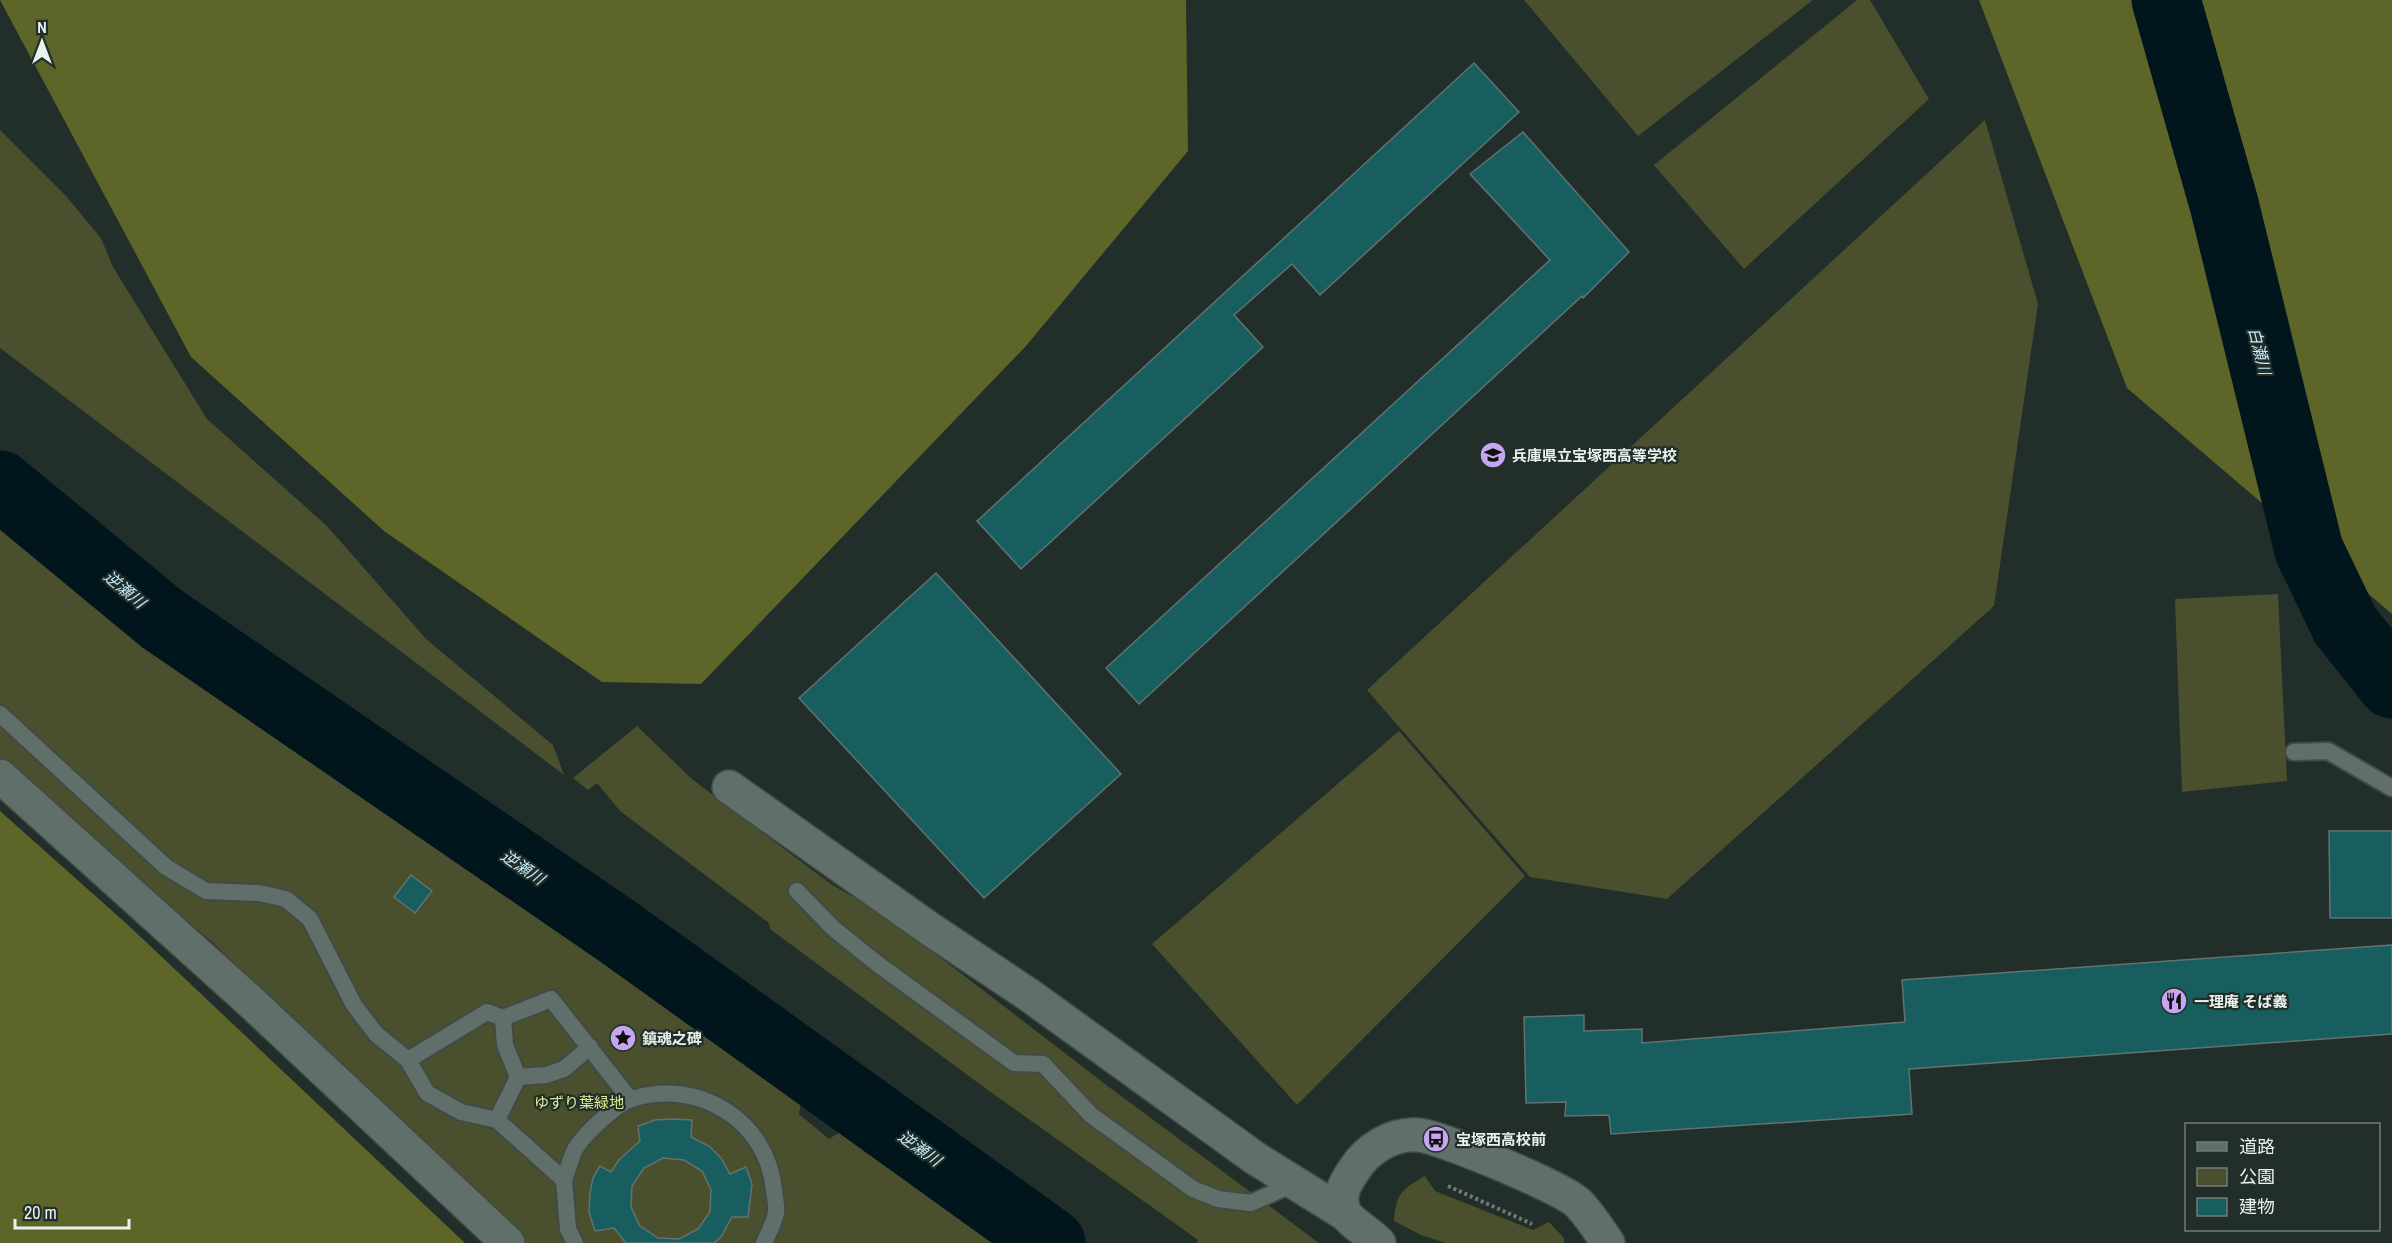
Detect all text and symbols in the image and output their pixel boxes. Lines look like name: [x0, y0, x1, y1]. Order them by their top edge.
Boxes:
north arrow: [12, 12, 72, 72]
text: N: [37, 16, 47, 38]
water label: 白瀬川: [2244, 325, 2277, 379]
school or university icon: 兵庫県立宝塚西高等学校: [1478, 440, 1508, 470]
place label: 兵庫県立宝塚西高等学校: [1512, 445, 1677, 466]
water label: 逆瀬川: [100, 565, 152, 614]
water label: 逆瀬川: [497, 844, 551, 891]
restaurant icon: 一理庵 そば義: [2159, 986, 2189, 1016]
place label: 一理庵 そば義: [2194, 991, 2287, 1012]
place icon: 鎮魂之碑: [608, 1023, 638, 1053]
place label: 鎮魂之碑: [642, 1028, 702, 1049]
park label: ゆずり葉緑地: [534, 1092, 624, 1113]
legend: [2185, 1123, 2380, 1231]
bus stop icon: 宝塚西高校前: [1421, 1124, 1451, 1154]
water label: 逆瀬川: [894, 1125, 947, 1172]
place label: 宝塚西高校前: [1456, 1129, 1546, 1150]
text: 道路: [2239, 1134, 2275, 1159]
text: 公園: [2239, 1164, 2275, 1189]
scale bar: [15, 1192, 129, 1230]
text: 建物: [2239, 1194, 2275, 1219]
text: 20 m: [24, 1200, 57, 1225]

